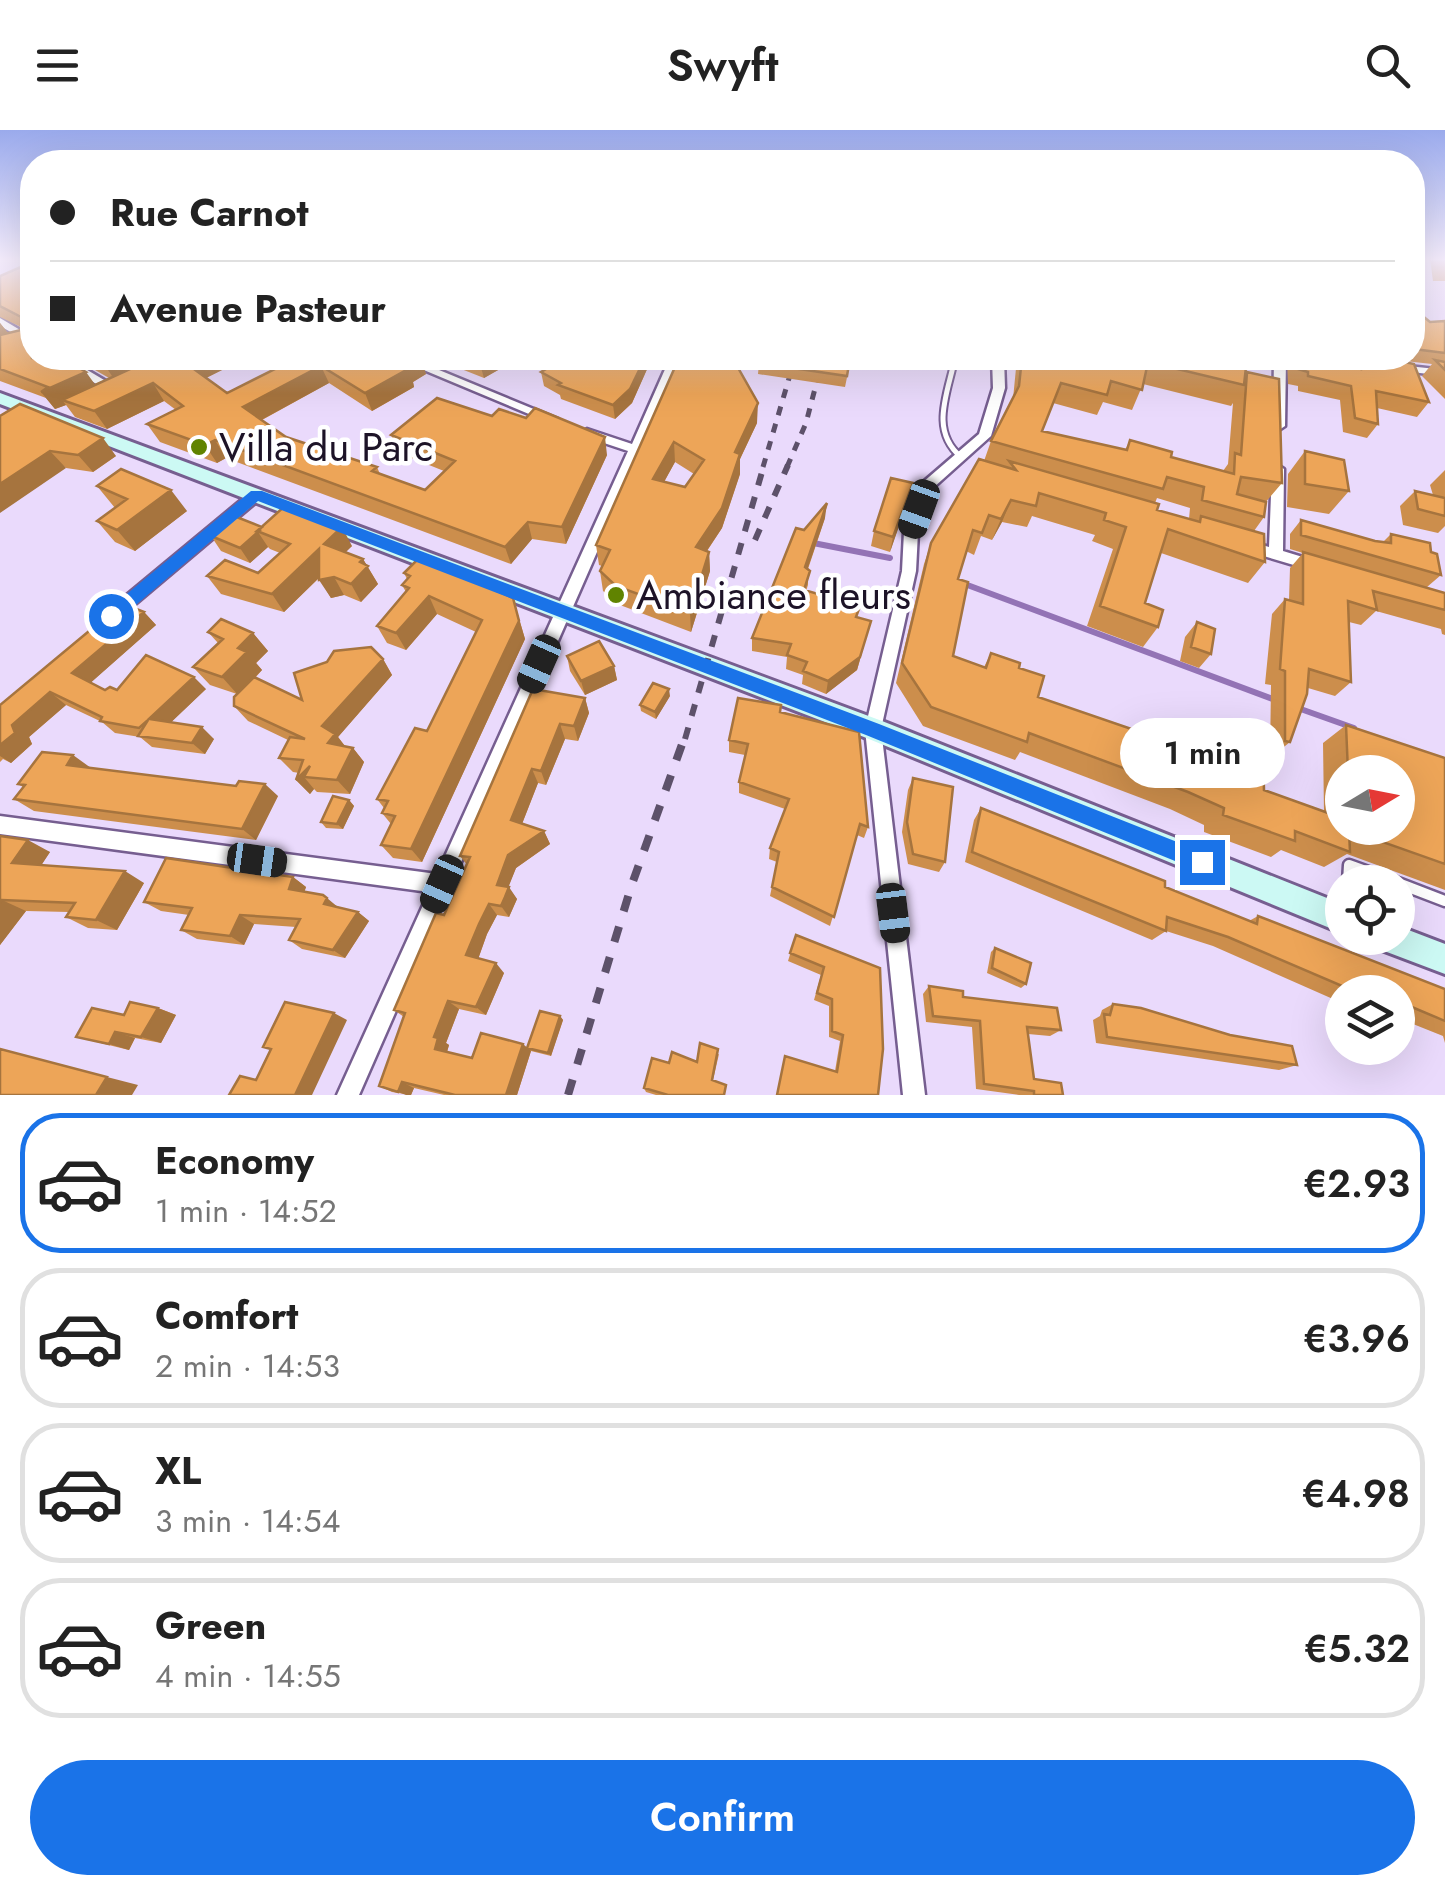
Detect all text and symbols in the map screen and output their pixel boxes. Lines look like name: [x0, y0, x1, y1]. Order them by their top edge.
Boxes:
text: Swyft: [667, 33, 778, 98]
icon: menu: [30, 38, 85, 93]
icon: search: [1360, 38, 1415, 93]
text: Rue Carnot: [110, 185, 309, 240]
text: Avenue Pasteur: [110, 281, 386, 336]
place label: Villa du Parc: [219, 418, 433, 476]
marker: Villa du Parc: [188, 436, 210, 458]
car: [895, 476, 943, 542]
place label: Ambiance fleurs: [636, 566, 911, 624]
marker: Ambiance fleurs: [605, 584, 627, 606]
route start: [89, 594, 134, 639]
car: [513, 630, 565, 698]
callout: 1 min: [1120, 717, 1284, 787]
text: 1 min: [1164, 730, 1241, 776]
north arrow: [1325, 755, 1415, 845]
map controls: [1325, 755, 1415, 1065]
route end: [1180, 840, 1225, 885]
car: [225, 841, 289, 879]
car: [416, 850, 468, 918]
button: locate: [1325, 865, 1415, 955]
car: [874, 881, 912, 945]
button: layers: [1325, 975, 1415, 1065]
text: Economy: [155, 1133, 314, 1188]
icon: car: [35, 1138, 125, 1228]
text: €2.93: [1303, 1156, 1410, 1211]
text: 1 min · 14:52: [155, 1188, 337, 1234]
text: Comfort: [155, 1288, 298, 1343]
icon: car: [35, 1293, 125, 1383]
text: €3.96: [1303, 1311, 1410, 1366]
text: 2 min · 14:53: [155, 1343, 340, 1389]
text: XL: [155, 1443, 201, 1498]
icon: car: [35, 1448, 125, 1538]
text: €4.98: [1302, 1466, 1410, 1521]
text: 3 min · 14:54: [155, 1498, 340, 1544]
text: Green: [155, 1598, 266, 1653]
icon: car: [35, 1603, 125, 1693]
text: €5.32: [1304, 1621, 1410, 1676]
text: 4 min · 14:55: [155, 1653, 341, 1699]
button: Confirm: [30, 1760, 1415, 1875]

